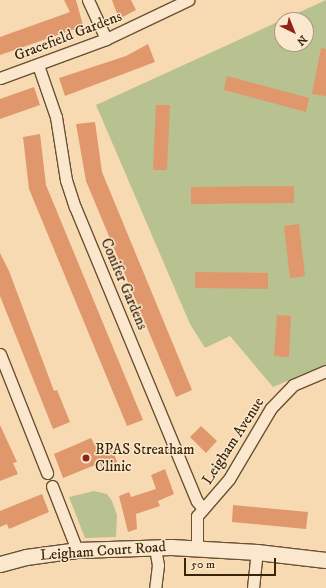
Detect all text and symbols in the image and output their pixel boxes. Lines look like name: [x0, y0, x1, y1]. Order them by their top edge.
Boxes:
street label: Gracefield Gardens: [12, 7, 124, 65]
north arrow: [274, 12, 314, 52]
text: N: [293, 32, 310, 48]
street label: Conifer Gardens: [97, 236, 151, 332]
street label: Leigham Avenue: [198, 394, 268, 488]
place label: BPAS Streatham Clinic: [95, 440, 194, 475]
marker: BPAS Streatham Clinic: [80, 452, 92, 464]
street label: Leigham Court Road: [39, 538, 167, 564]
scale bar: [186, 550, 278, 576]
text: 50 m: [191, 557, 215, 572]

